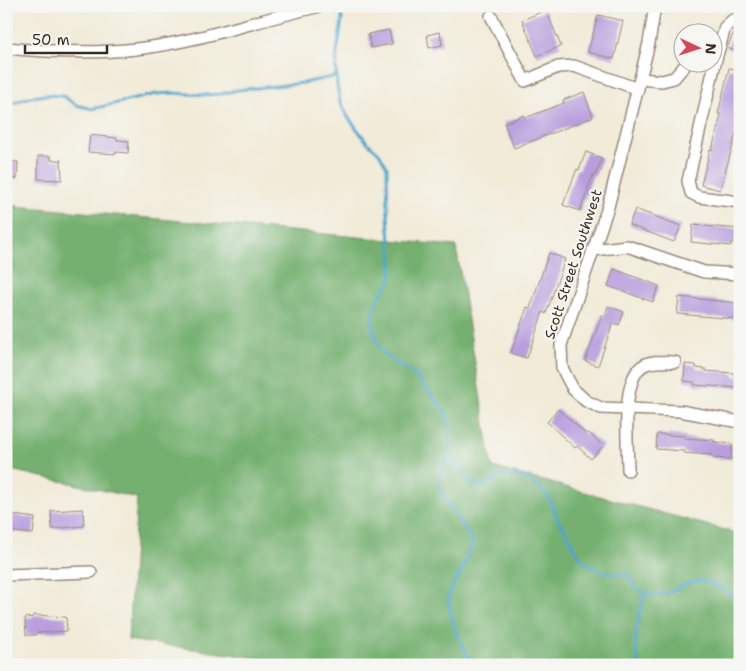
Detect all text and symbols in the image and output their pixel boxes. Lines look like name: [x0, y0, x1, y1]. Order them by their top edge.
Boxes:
scale bar: [25, 22, 108, 54]
north arrow: [674, 22, 724, 72]
text: 50 m: [32, 30, 70, 50]
text: N: [702, 43, 720, 55]
street label: Scott Street Southwest: [540, 187, 606, 341]

